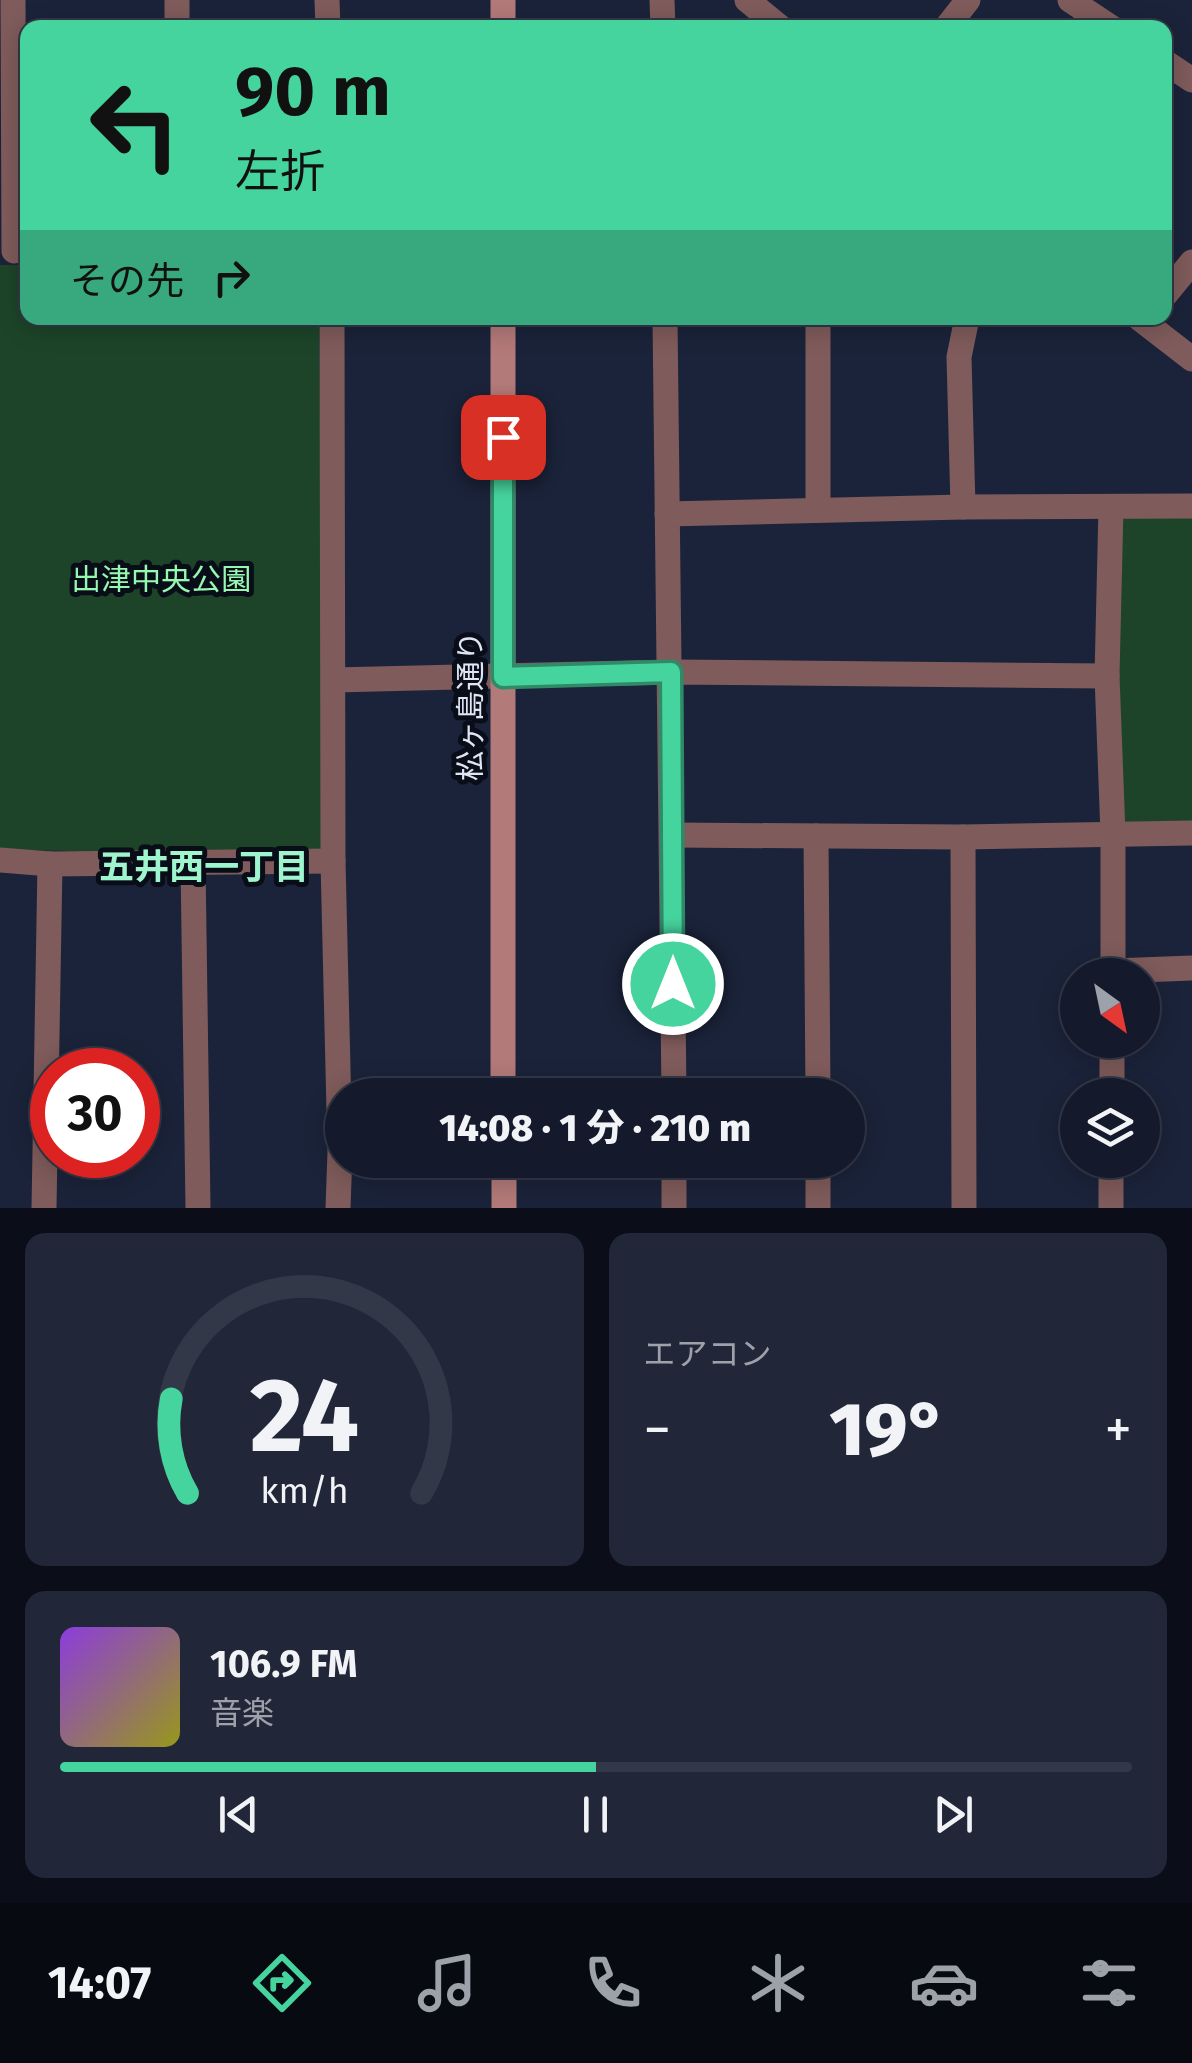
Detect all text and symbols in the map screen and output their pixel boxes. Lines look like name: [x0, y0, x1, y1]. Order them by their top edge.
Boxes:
text: 90 m: [235, 50, 391, 134]
icon: left: [70, 60, 200, 190]
text: 左折: [235, 145, 325, 199]
icon: right: [204, 250, 259, 305]
text: その先: [70, 258, 184, 304]
pin: [461, 395, 546, 480]
icon: arrive: [476, 410, 531, 465]
park label: 出津中央公園: [71, 562, 251, 598]
street label: 松ヶ島通り: [453, 631, 489, 781]
district label: 五井西一丁目: [99, 846, 309, 888]
position arrow: [621, 932, 725, 1036]
north arrow: [1060, 958, 1160, 1058]
map controls: [1060, 958, 1160, 1178]
speed limit sign: 30: [30, 1048, 160, 1178]
button: layers: [1060, 1078, 1160, 1178]
text: 14:08 · 1 分 · 210 m: [439, 1105, 751, 1151]
text: エアコン: [644, 1335, 772, 1373]
text: 24: [249, 1354, 359, 1479]
text: 19°: [829, 1385, 946, 1475]
text: −: [644, 1397, 671, 1463]
text: +: [1105, 1397, 1132, 1463]
text: km/h: [260, 1470, 348, 1512]
text: 106.9 FM: [210, 1641, 357, 1687]
text: 音楽: [210, 1694, 274, 1732]
icon: previous: [211, 1787, 266, 1842]
icon: pause: [568, 1787, 623, 1842]
icon: next: [926, 1787, 981, 1842]
icon: directions: [247, 1948, 317, 2018]
icon: music: [412, 1948, 482, 2018]
icon: phone: [578, 1948, 648, 2018]
icon: climate: [743, 1948, 813, 2018]
icon: car: [909, 1948, 979, 2018]
icon: filters: [1074, 1948, 1144, 2018]
text: 14:07: [48, 1956, 151, 2010]

